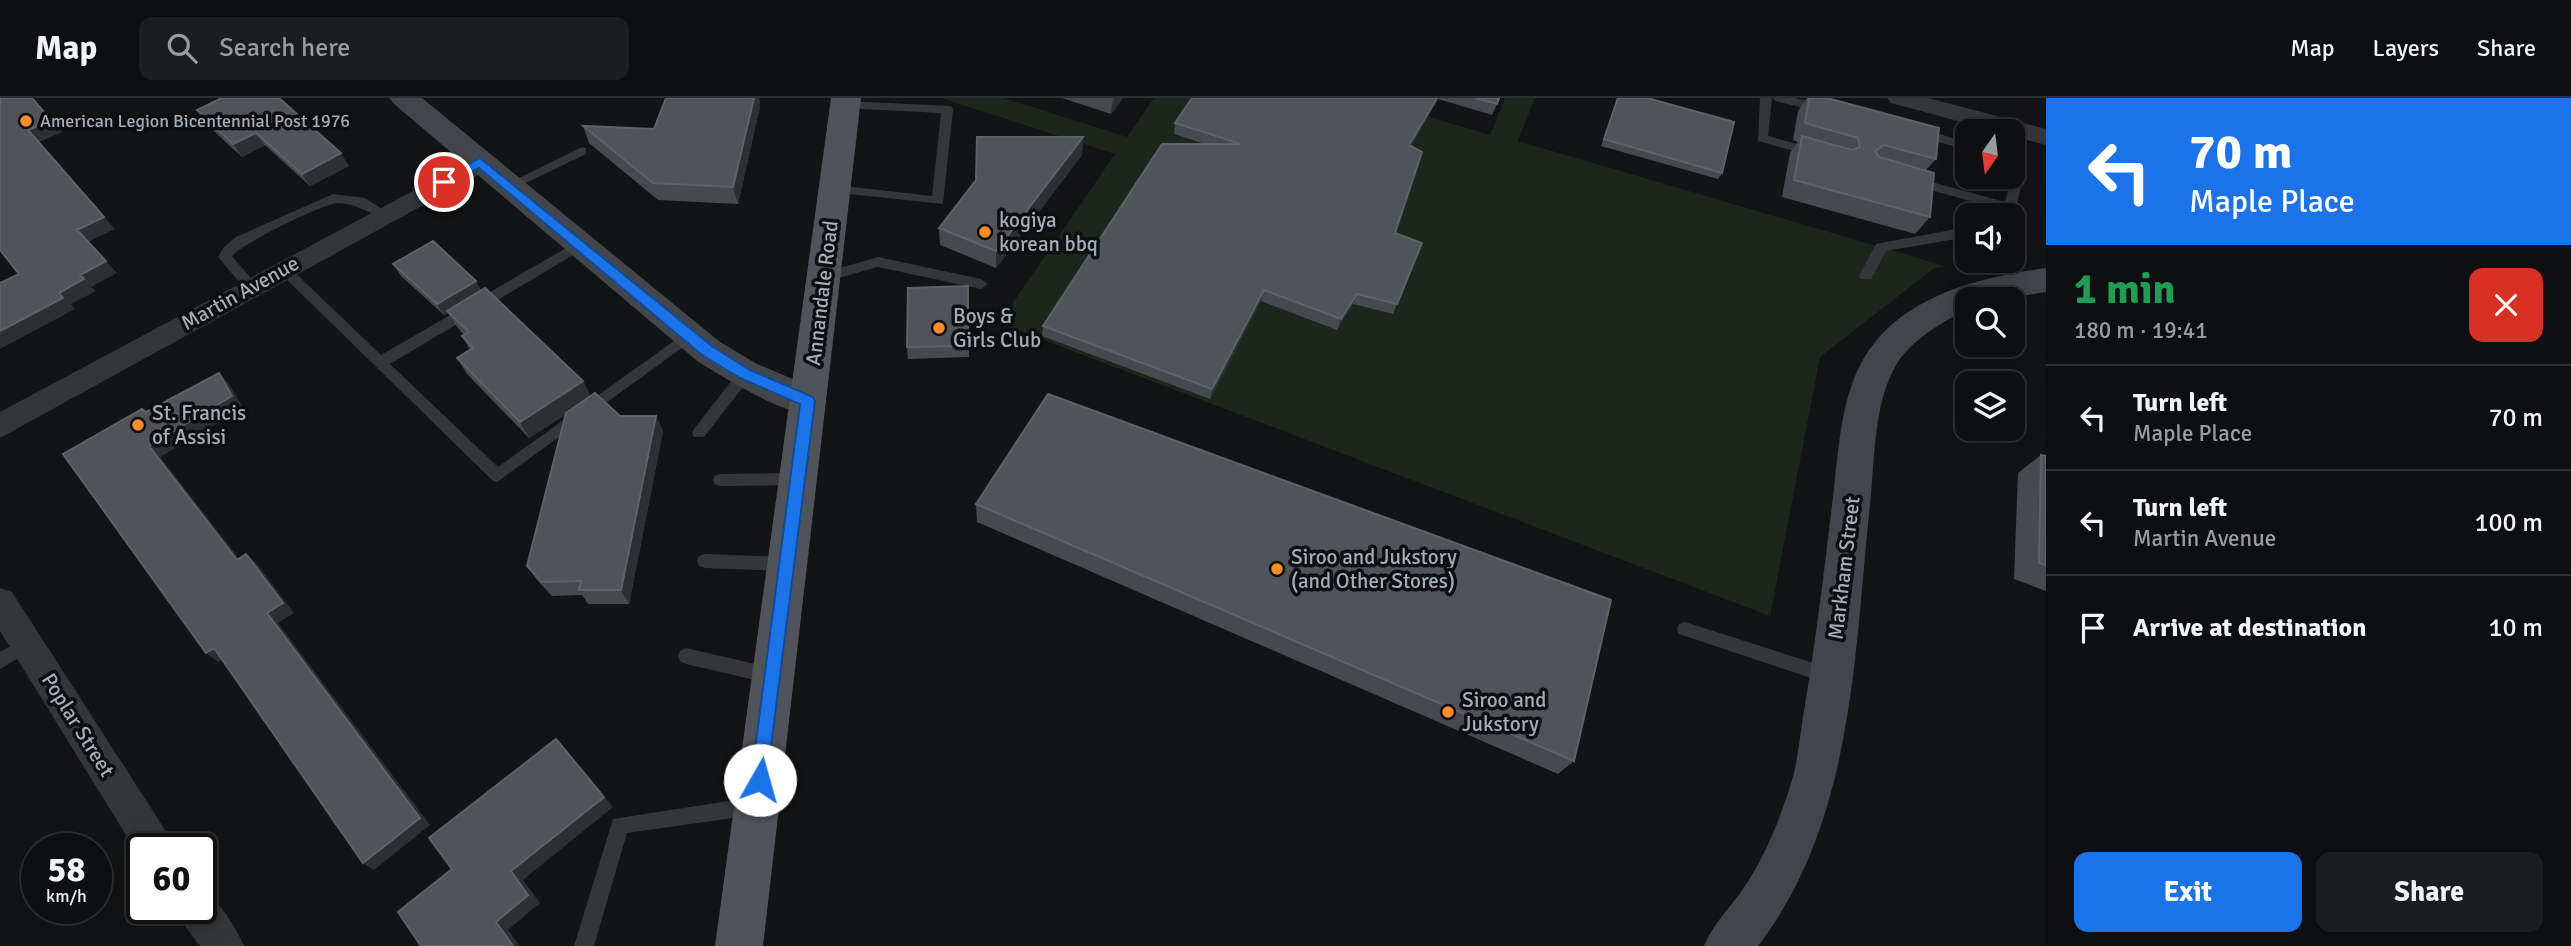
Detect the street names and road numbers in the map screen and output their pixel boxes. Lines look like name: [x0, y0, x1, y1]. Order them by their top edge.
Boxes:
street label: Annandale Road: [800, 219, 844, 367]
street label: Martin Avenue: [177, 250, 303, 336]
street label: Markham Street: [1822, 495, 1866, 641]
street label: Poplar Street: [36, 668, 120, 782]

